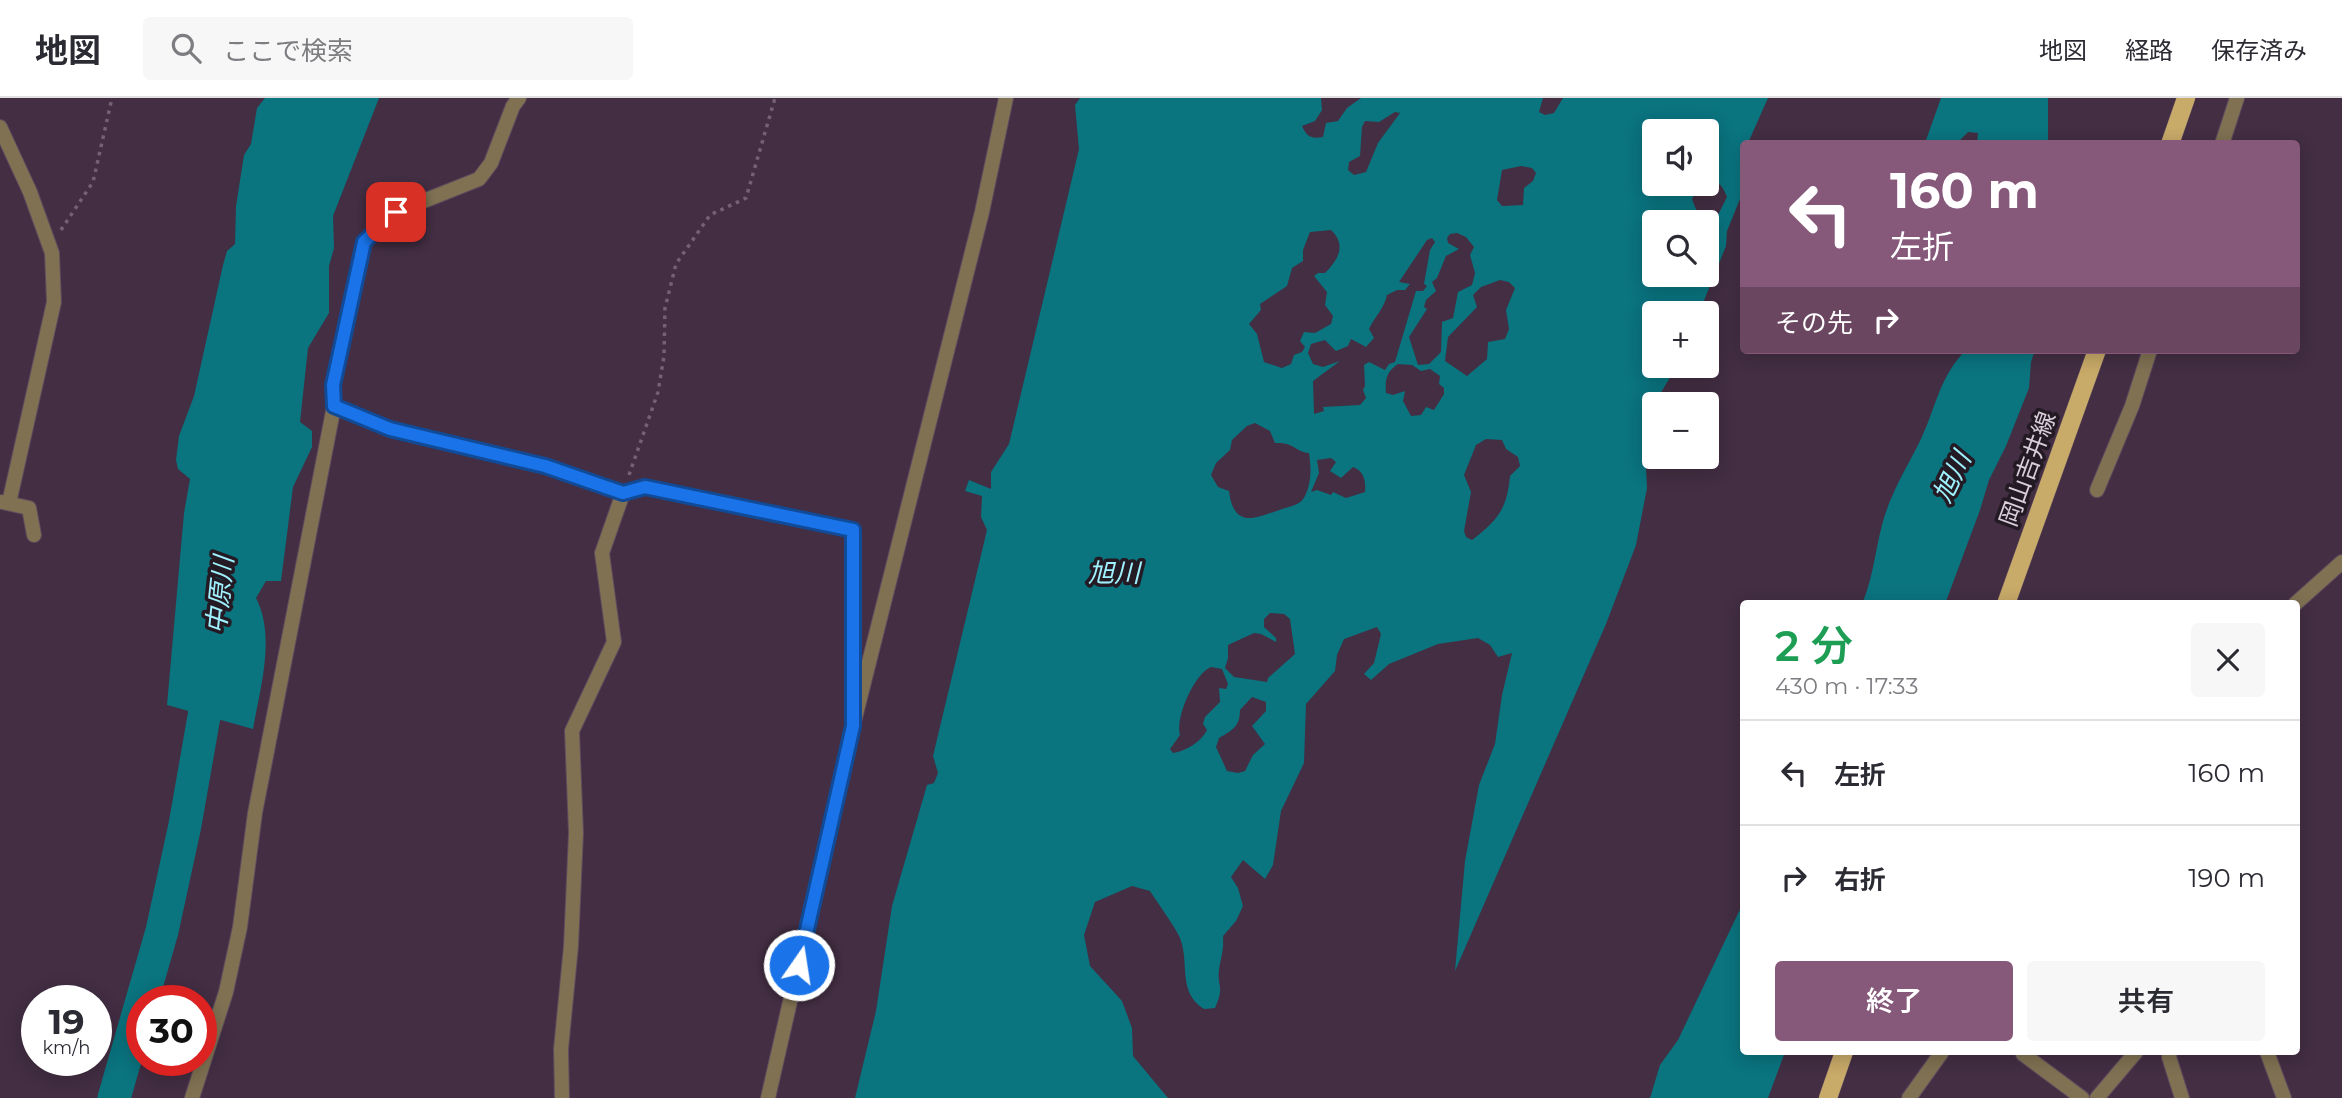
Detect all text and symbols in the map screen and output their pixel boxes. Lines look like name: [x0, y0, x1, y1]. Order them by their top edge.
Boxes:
search box: [143, 17, 633, 80]
icon: search: [167, 29, 205, 67]
text: 地図: [35, 30, 101, 70]
text: ここで検索: [223, 35, 353, 67]
text: 地図: [2039, 36, 2087, 65]
text: 経路: [2125, 36, 2173, 65]
text: 保存済み: [2211, 36, 2307, 65]
map controls: [1642, 119, 1719, 469]
button: sound: [1642, 119, 1719, 196]
text: 160 m: [1890, 161, 2039, 220]
icon: left: [1775, 168, 1866, 259]
pin: [366, 182, 426, 242]
icon: arrive: [377, 193, 415, 231]
button: search: [1642, 210, 1719, 287]
text: 左折: [1890, 227, 1954, 266]
button: +: [1642, 301, 1719, 378]
icon: right: [1867, 301, 1905, 339]
text: その先: [1775, 307, 1853, 339]
button: −: [1642, 392, 1719, 469]
street label: 岡山吉井線: [1993, 407, 2062, 530]
water label: 旭川: [1926, 444, 1979, 507]
water label: 中原川: [200, 552, 240, 635]
water label: 旭川: [1088, 557, 1143, 589]
text: 2 分: [1775, 620, 1853, 672]
button: close: [2191, 623, 2265, 697]
text: 430 m · 17:33: [1775, 672, 1918, 700]
icon: left: [1775, 754, 1813, 792]
text: 160 m: [2188, 757, 2265, 789]
text: 左折: [1834, 759, 1886, 791]
icon: right: [1775, 859, 1813, 897]
text: 190 m: [2188, 862, 2265, 894]
text: 右折: [1834, 864, 1886, 896]
position arrow: [762, 928, 836, 1002]
button: 終了: [1775, 961, 2013, 1041]
button: 共有: [2027, 961, 2265, 1041]
speed limit sign: 30: [126, 985, 217, 1076]
text: 19: [48, 1000, 85, 1043]
text: km/h: [42, 1037, 91, 1059]

